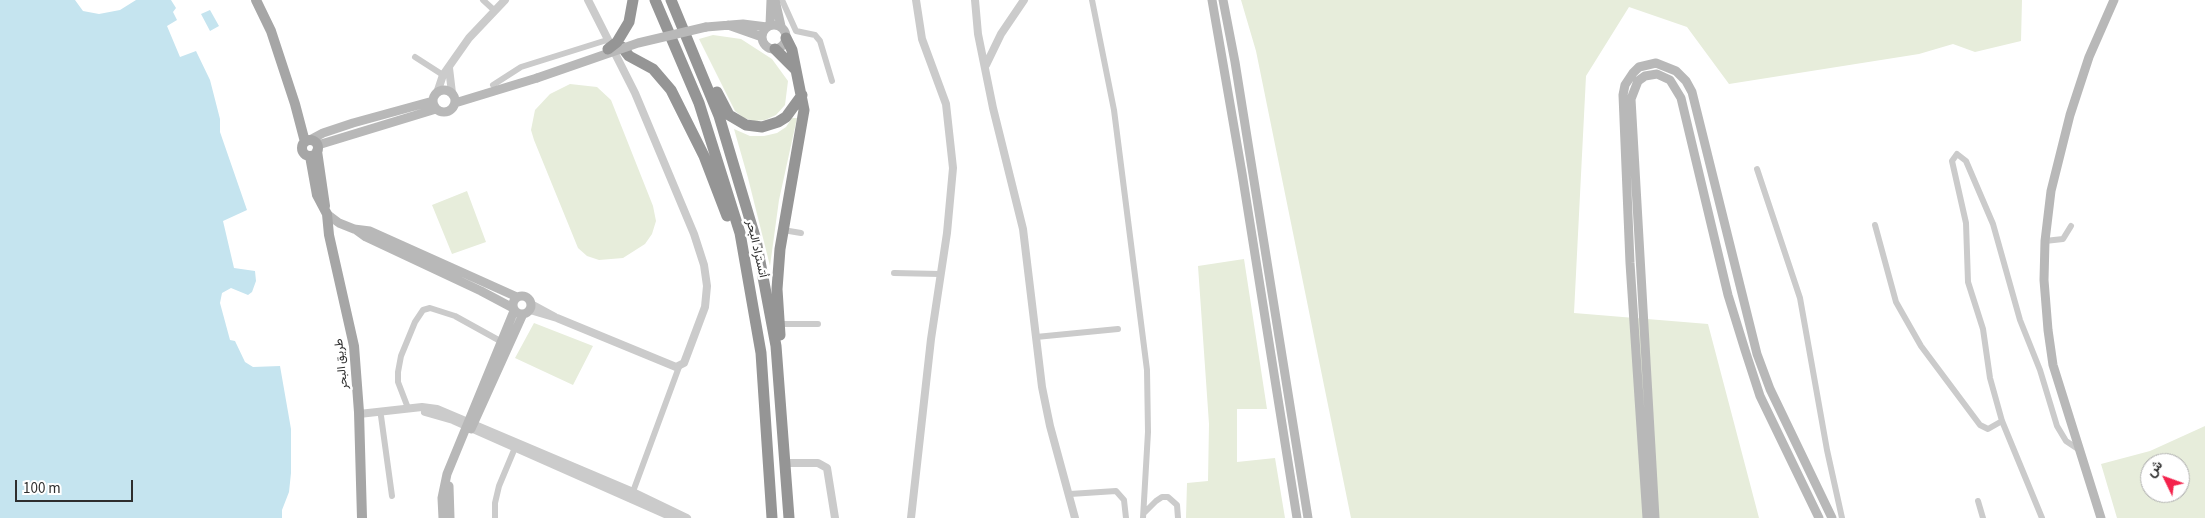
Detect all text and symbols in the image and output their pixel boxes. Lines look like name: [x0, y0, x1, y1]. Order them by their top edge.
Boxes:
street label: أتستراد البحر: [742, 219, 770, 279]
street label: طريق البحر: [332, 338, 352, 390]
north arrow: [2140, 453, 2190, 503]
text: ش: [2142, 456, 2168, 482]
scale bar: [18, 470, 135, 502]
text: 100 m: [23, 478, 61, 499]

